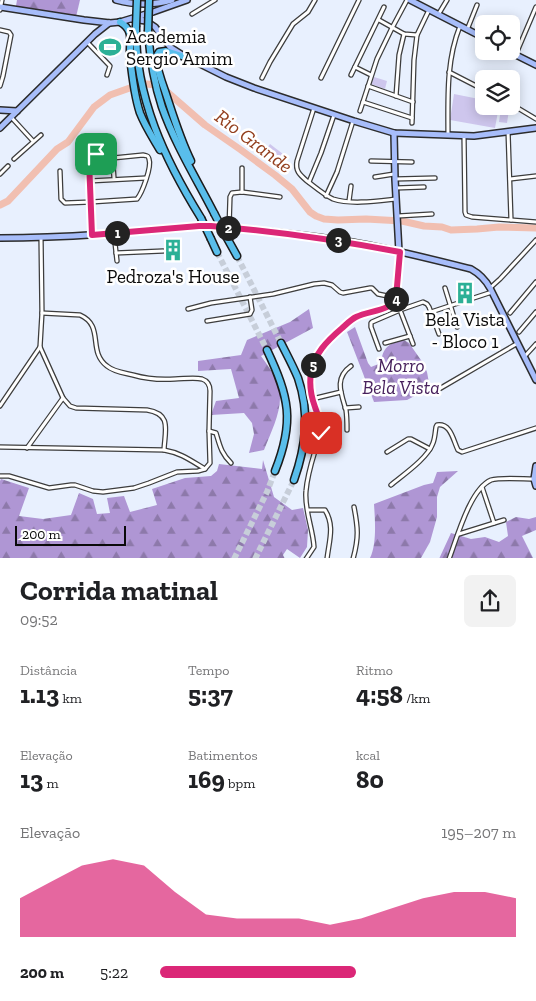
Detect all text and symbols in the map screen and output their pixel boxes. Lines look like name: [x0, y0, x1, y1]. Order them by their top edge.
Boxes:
map controls: [475, 15, 520, 115]
button: locate: [475, 15, 520, 60]
place label: Academia Sergio Amim: [126, 25, 233, 70]
sports icon: Academia Sergio Amim: [97, 34, 123, 60]
button: layers: [475, 70, 520, 115]
water label: Rio Grande: [210, 104, 298, 178]
pin: [75, 133, 117, 175]
icon: arrive: [82, 140, 110, 168]
pin: 2: [216, 216, 240, 240]
pin: 1: [104, 220, 130, 246]
text: 2: [225, 220, 232, 237]
text: 1: [115, 225, 120, 242]
pin: 3: [326, 228, 350, 252]
text: 3: [335, 232, 342, 249]
building icon: Pedroza's House: [160, 237, 186, 263]
place label: Pedroza's House: [106, 265, 240, 288]
building icon: Bela Vista - Bloco 1: [452, 280, 478, 306]
pin: 4: [384, 286, 408, 312]
text: 4: [393, 291, 400, 308]
place label: Bela Vista - Bloco 1: [425, 308, 505, 353]
pin: 5: [300, 352, 326, 378]
park label: Morro Bela Vista: [362, 354, 440, 399]
text: 5: [310, 357, 317, 374]
pin: [300, 412, 342, 454]
icon: check: [307, 419, 335, 447]
scale bar: [15, 524, 126, 547]
text: 200 m: [22, 526, 61, 543]
text: Corrida matinal: [20, 574, 218, 607]
button: share: [464, 575, 516, 627]
text: 09:52: [20, 610, 58, 629]
text: Distância: [20, 662, 77, 679]
text: Tempo: [188, 662, 229, 679]
text: Ritmo: [356, 662, 393, 679]
text: 1.13: [20, 679, 59, 709]
text: 5:37: [188, 679, 233, 709]
text: 4:58: [356, 679, 403, 709]
text: km: [59, 690, 82, 707]
text: /km: [403, 690, 430, 707]
text: Elevação: [20, 747, 73, 764]
text: Batimentos: [188, 747, 258, 764]
text: kcal: [356, 747, 380, 764]
text: 13: [20, 764, 43, 794]
text: 169: [188, 764, 225, 794]
text: 80: [356, 764, 384, 794]
text: m: [43, 775, 59, 792]
text: bpm: [225, 775, 255, 792]
text: Elevação: [20, 823, 80, 842]
text: 195–207 m: [441, 823, 516, 842]
text: 200 m: [20, 963, 64, 982]
text: 5:22: [100, 963, 128, 982]

